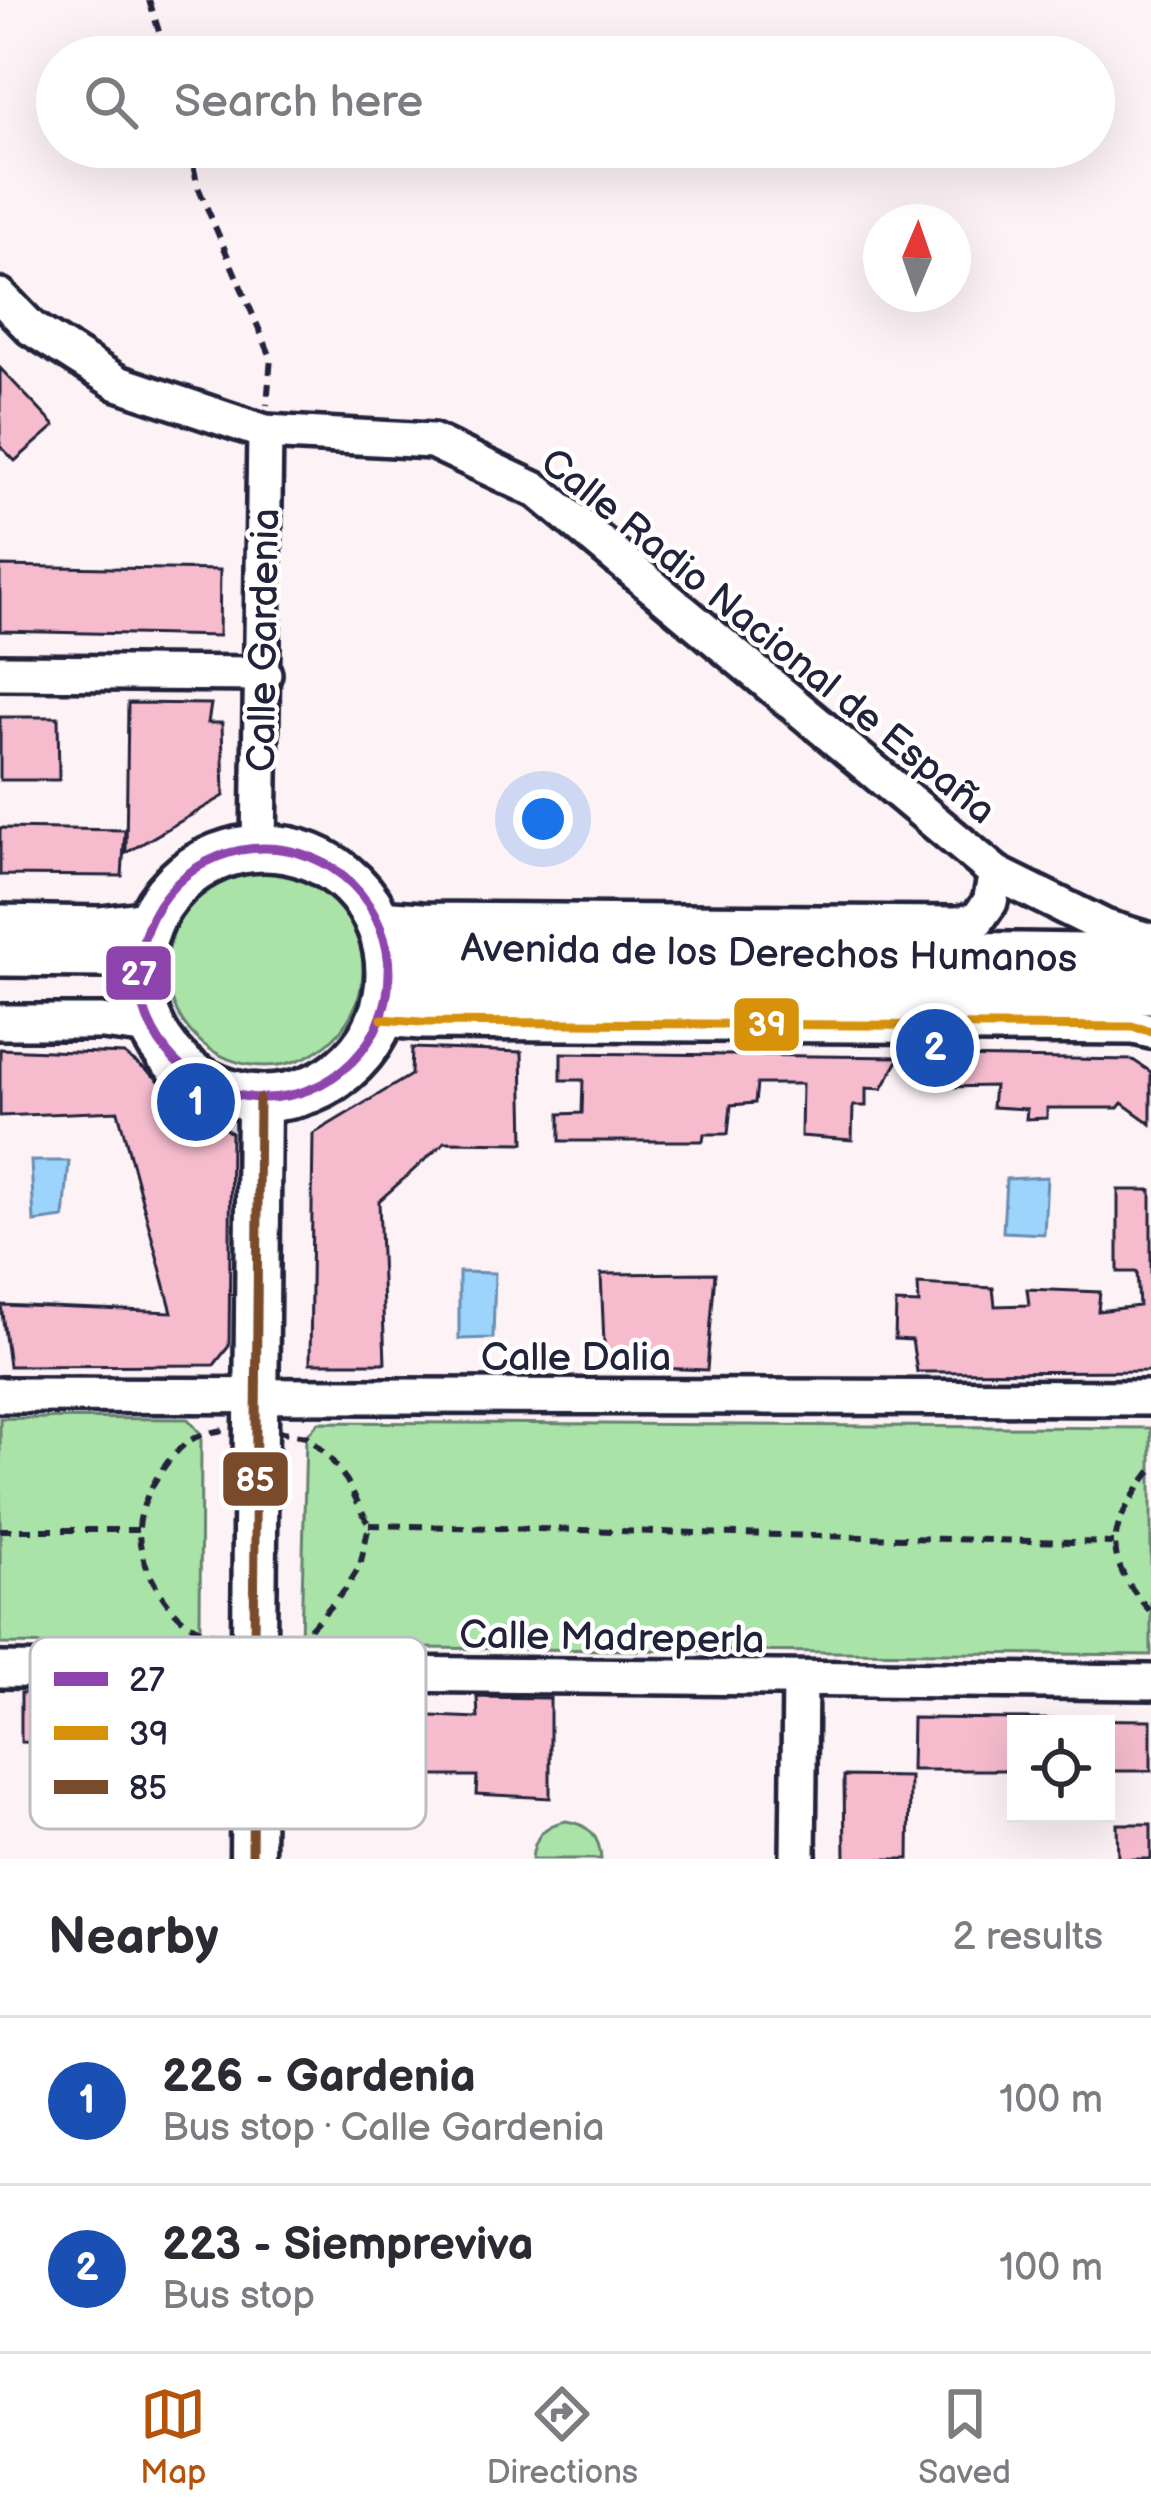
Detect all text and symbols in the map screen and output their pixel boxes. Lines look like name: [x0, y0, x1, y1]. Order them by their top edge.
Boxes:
search box: [36, 36, 1115, 168]
icon: search: [78, 69, 144, 135]
text: Search here: [174, 75, 423, 130]
north arrow: [863, 204, 971, 312]
street label: Calle Radio Nacional de España: [531, 439, 1004, 835]
street label: Calle Gardenia: [239, 508, 290, 772]
your location: [513, 789, 573, 849]
street label: Avenida de los Derechos Humanos: [460, 926, 1078, 983]
line badge: 27: [104, 944, 173, 1002]
text: 27: [120, 955, 158, 995]
line badge: 39: [732, 996, 801, 1053]
pin: 2: [896, 1003, 974, 1093]
text: 39: [748, 1006, 786, 1046]
pin: 1: [157, 1057, 235, 1147]
street label: Calle Dalia: [481, 1335, 671, 1382]
line badge: 85: [221, 1450, 290, 1508]
text: 85: [236, 1461, 274, 1501]
street label: Calle Madreperla: [459, 1612, 765, 1665]
legend: [30, 1637, 426, 1829]
text: 27: [129, 1661, 165, 1701]
text: 39: [129, 1715, 168, 1755]
map controls: [1007, 1715, 1115, 1823]
button: locate: [1007, 1715, 1115, 1823]
text: 85: [129, 1769, 167, 1809]
text: Nearby: [48, 1907, 219, 1968]
text: 2 results: [952, 1914, 1103, 1961]
text: 226 - Gardenia: [162, 2050, 476, 2105]
text: 1: [79, 2077, 95, 2124]
text: 100 m: [999, 2077, 1103, 2124]
text: Bus stop · Calle Gardenia: [162, 2105, 604, 2152]
text: 223 - Siempreviva: [162, 2218, 534, 2273]
text: 2: [75, 2245, 99, 2292]
text: 100 m: [999, 2245, 1103, 2292]
text: Bus stop: [162, 2273, 315, 2320]
tab: Map: [140, 2381, 206, 2493]
tab: Directions: [487, 2381, 638, 2493]
tab: Saved: [918, 2381, 1011, 2493]

